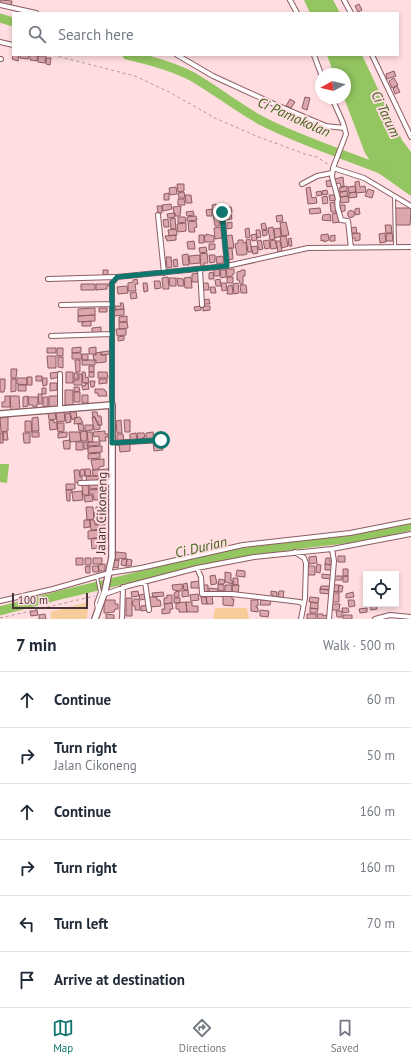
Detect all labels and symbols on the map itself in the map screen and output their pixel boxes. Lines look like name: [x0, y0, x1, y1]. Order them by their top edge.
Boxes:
north arrow: [315, 68, 351, 104]
water label: Ci Tarum: [367, 88, 405, 140]
water label: Ci Pamokolan: [255, 93, 333, 141]
route end: [213, 203, 231, 221]
route start: [152, 431, 170, 449]
street label: Jalan Cikoneng: [92, 471, 111, 556]
water label: Ci Durian: [173, 532, 229, 562]
scale bar: [12, 591, 88, 610]

